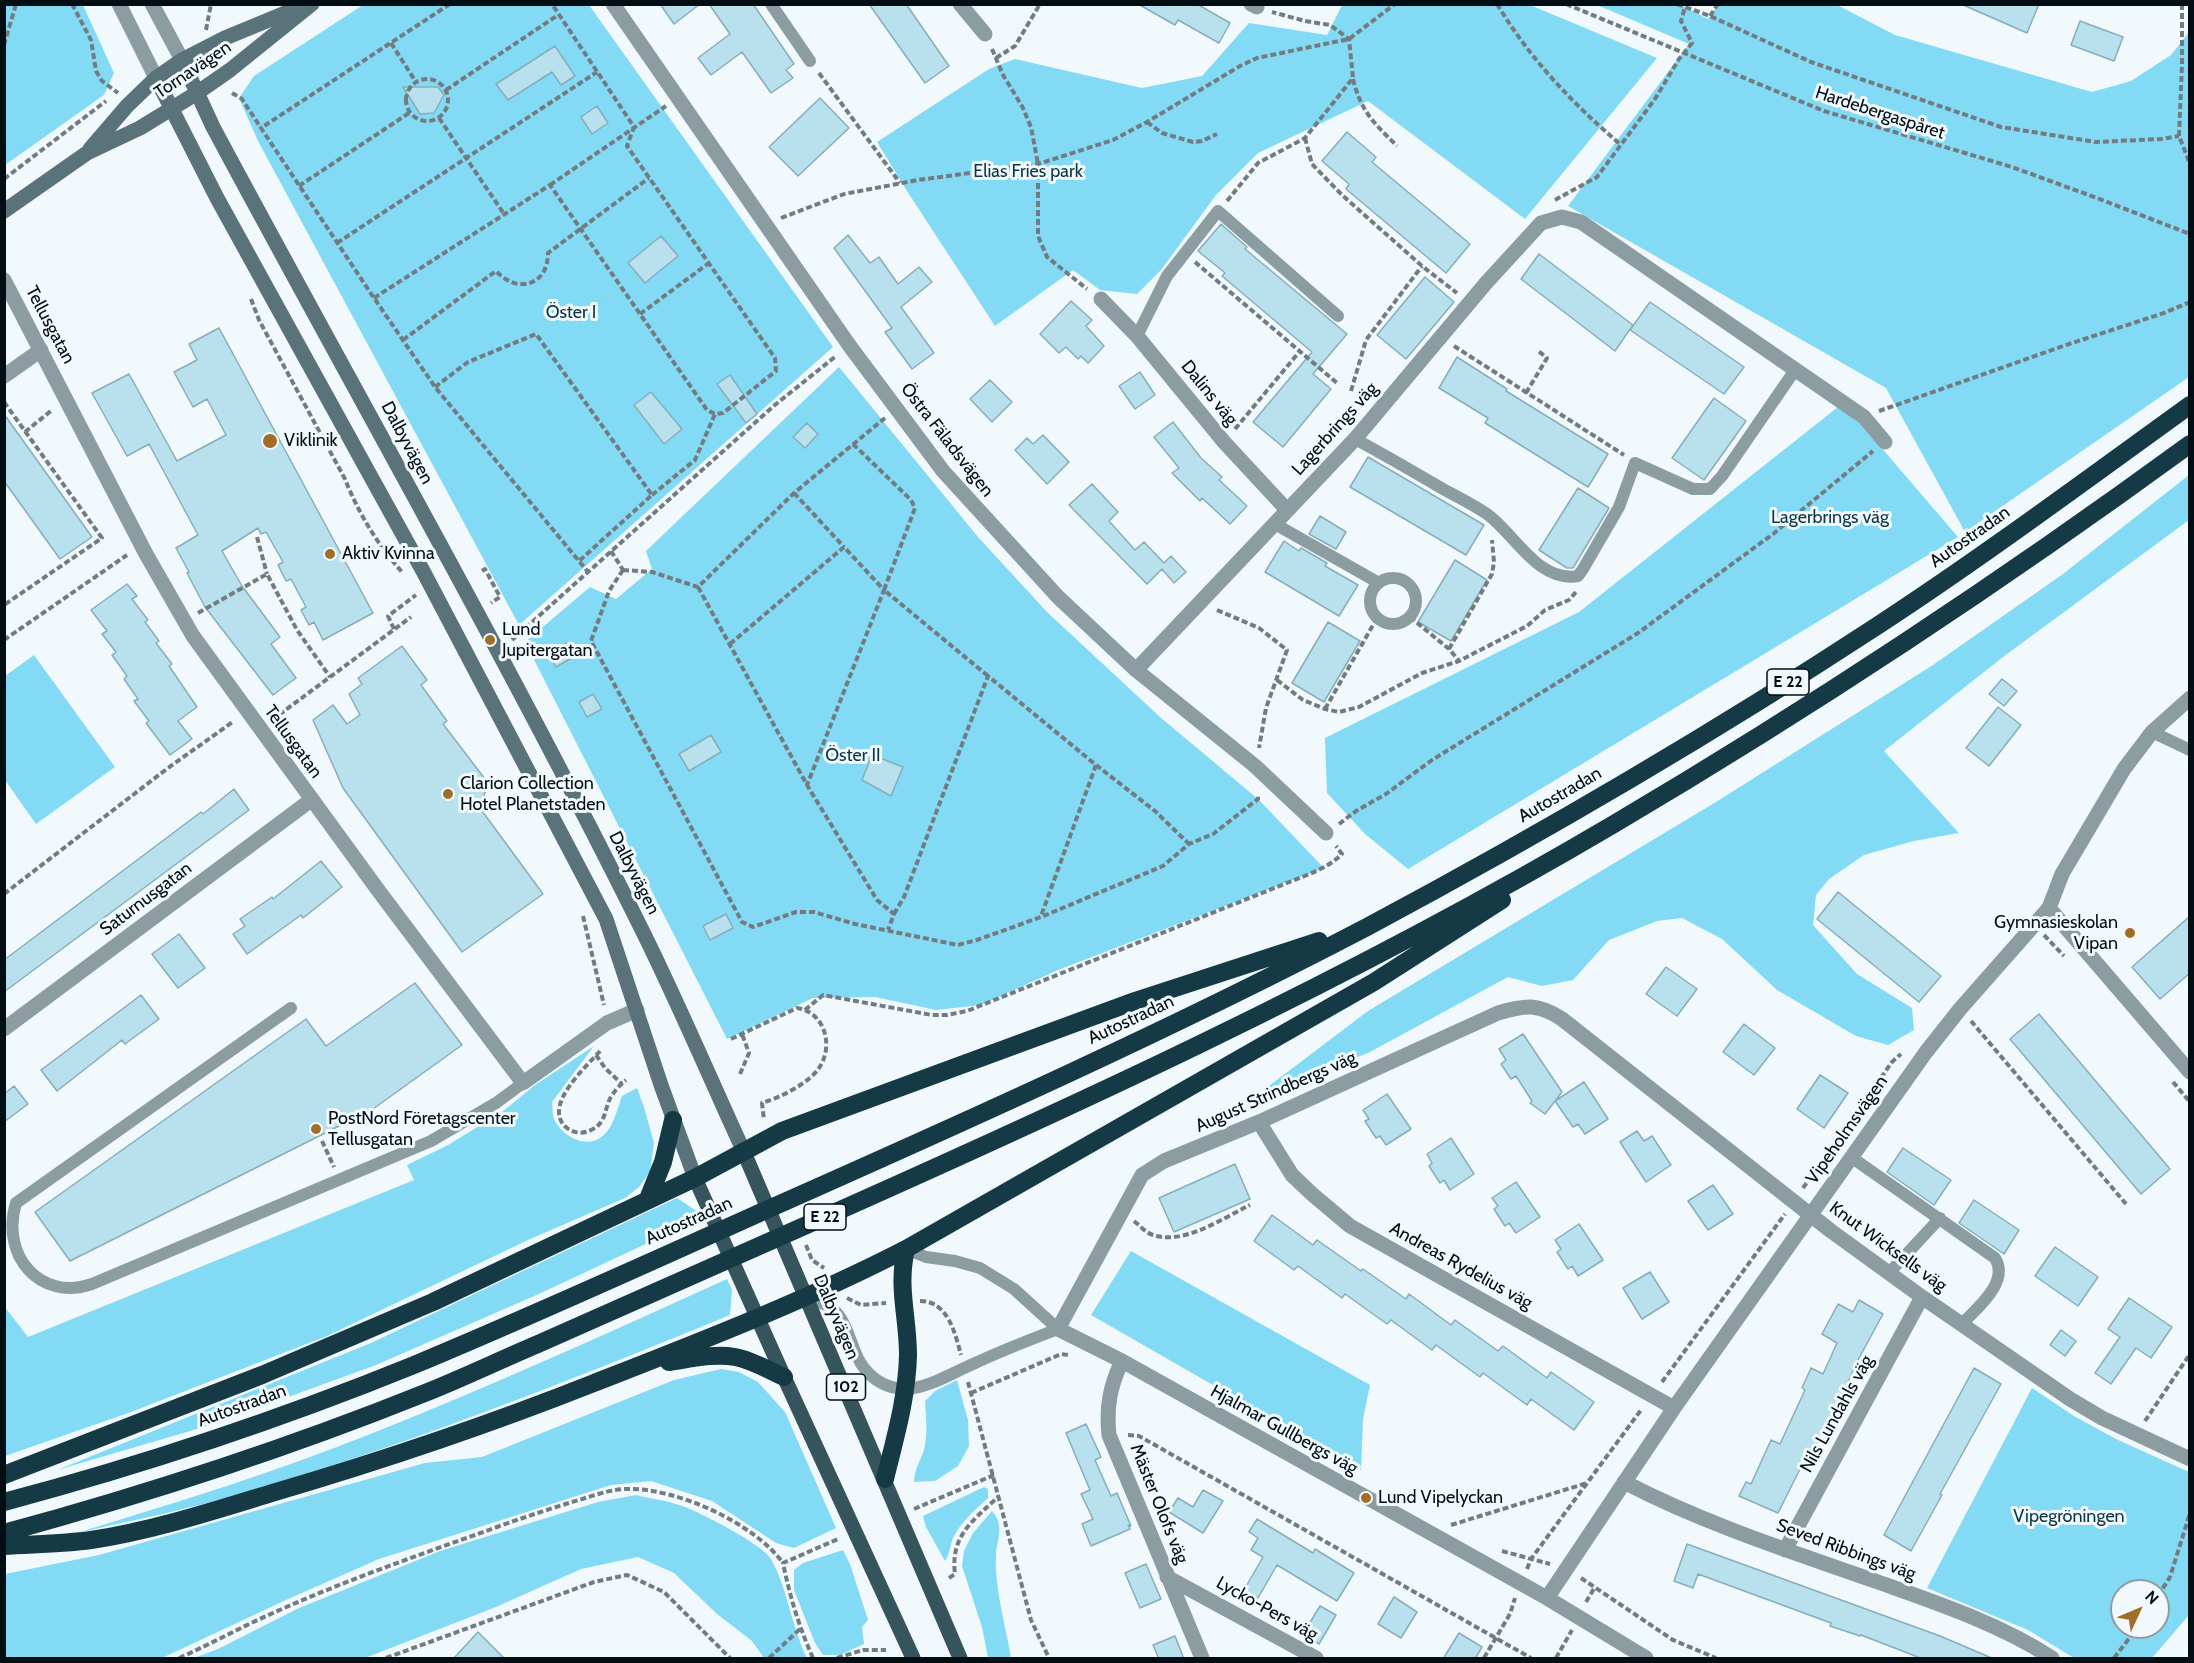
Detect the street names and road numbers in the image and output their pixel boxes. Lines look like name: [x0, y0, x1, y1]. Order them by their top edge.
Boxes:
street label: Tornavägen: [151, 37, 235, 103]
street label: Hardebergaspåret: [1812, 82, 1948, 144]
street label: Tellusgatan: [21, 282, 79, 368]
street label: Dalins väg: [1176, 356, 1242, 430]
street label: Lagerbrings väg: [1288, 378, 1382, 480]
street label: Östra Fäladsvägen: [896, 379, 998, 501]
street label: Dalbyvägen: [376, 398, 438, 488]
street label: Autostradan: [1926, 502, 2014, 572]
road number: E 22: [1767, 669, 1809, 695]
street label: Tellusgatan: [259, 701, 327, 783]
street label: Autostradan: [1514, 762, 1606, 828]
street label: Dalbyvägen: [604, 828, 664, 918]
street label: Saturnusgatan: [96, 857, 196, 941]
street label: Autostradan: [1084, 991, 1178, 1049]
street label: August Strindbergs väg: [1192, 1047, 1360, 1137]
street label: Vipeholmsvägen: [1802, 1072, 1892, 1188]
street label: Autostradan: [642, 1192, 736, 1250]
street label: Knut Wicksells väg: [1825, 1197, 1951, 1297]
road number: E 22: [804, 1204, 846, 1230]
street label: Andreas Rydelius väg: [1386, 1218, 1536, 1314]
street label: Dalbyvägen: [808, 1271, 864, 1363]
street label: Nils Lundahls väg: [1796, 1351, 1878, 1477]
road number: 102: [826, 1374, 866, 1400]
street label: Autostradan: [195, 1380, 289, 1432]
street label: Hjalmar Gullbergs väg: [1207, 1381, 1361, 1479]
street label: Mäster Olofs väg: [1125, 1441, 1193, 1567]
street label: Seved Ribbings väg: [1773, 1515, 1919, 1585]
street label: Lycko-Pers väg: [1212, 1572, 1322, 1646]

